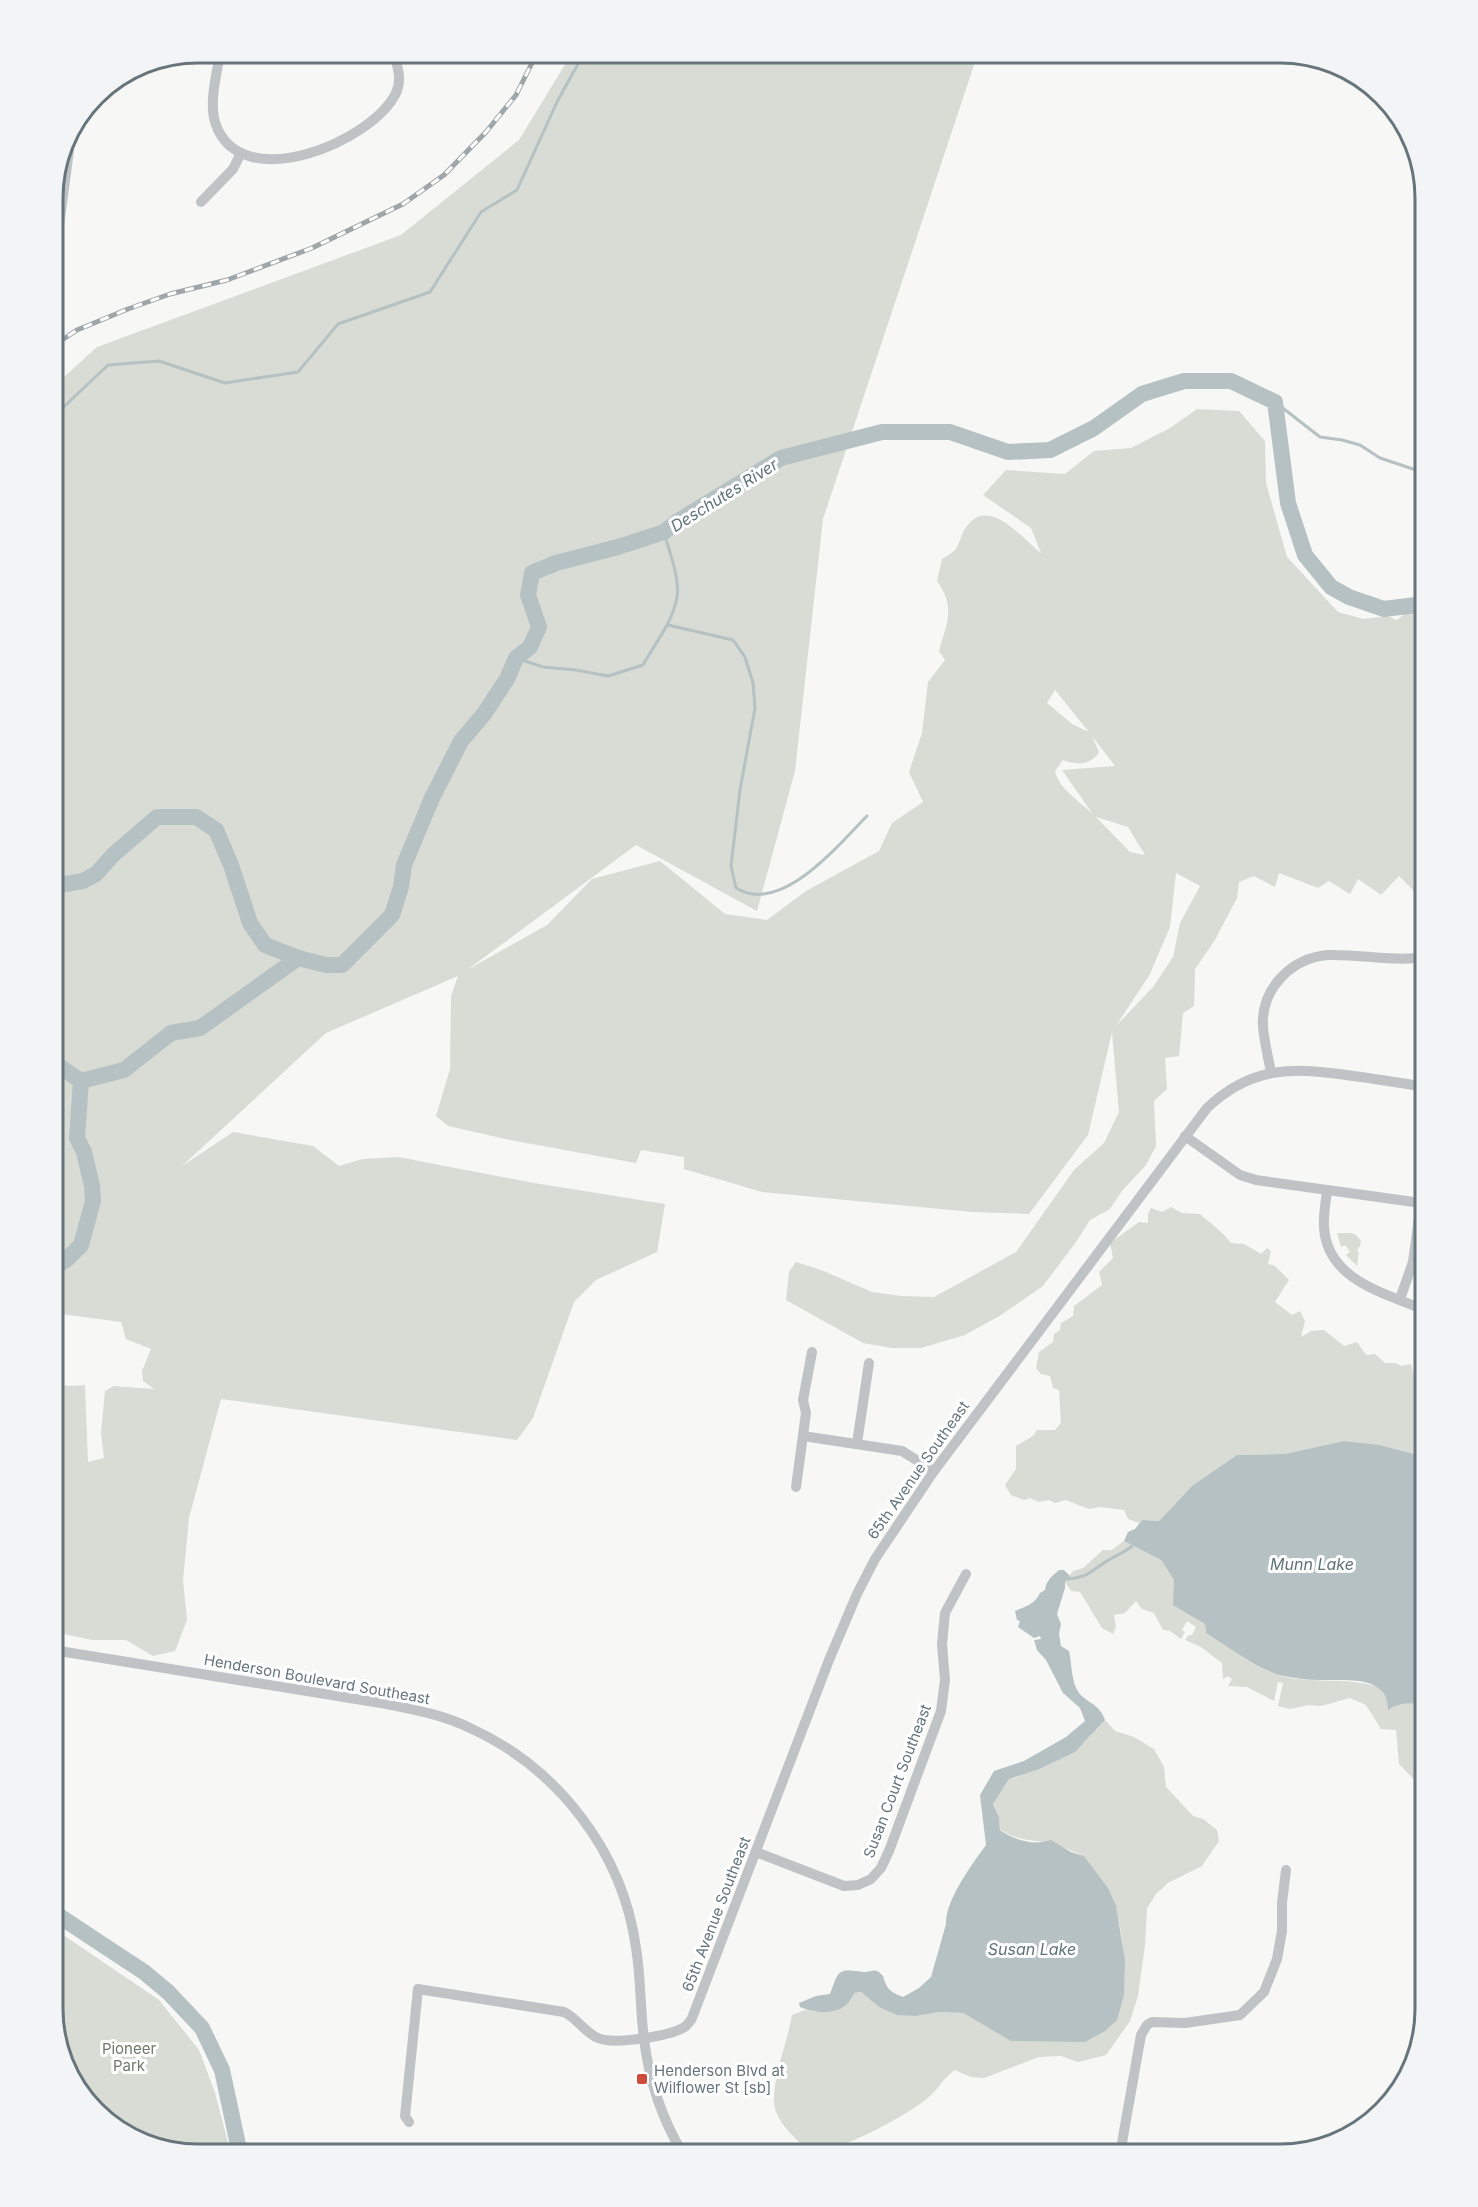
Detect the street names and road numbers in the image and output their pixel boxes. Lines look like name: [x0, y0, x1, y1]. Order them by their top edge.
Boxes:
street label: 65th Avenue Southeast: [863, 1397, 973, 1543]
street label: Henderson Boulevard Southeast: [203, 1650, 432, 1708]
street label: Susan Court Southeast: [859, 1701, 935, 1861]
street label: 65th Avenue Southeast: [678, 1834, 754, 1994]

